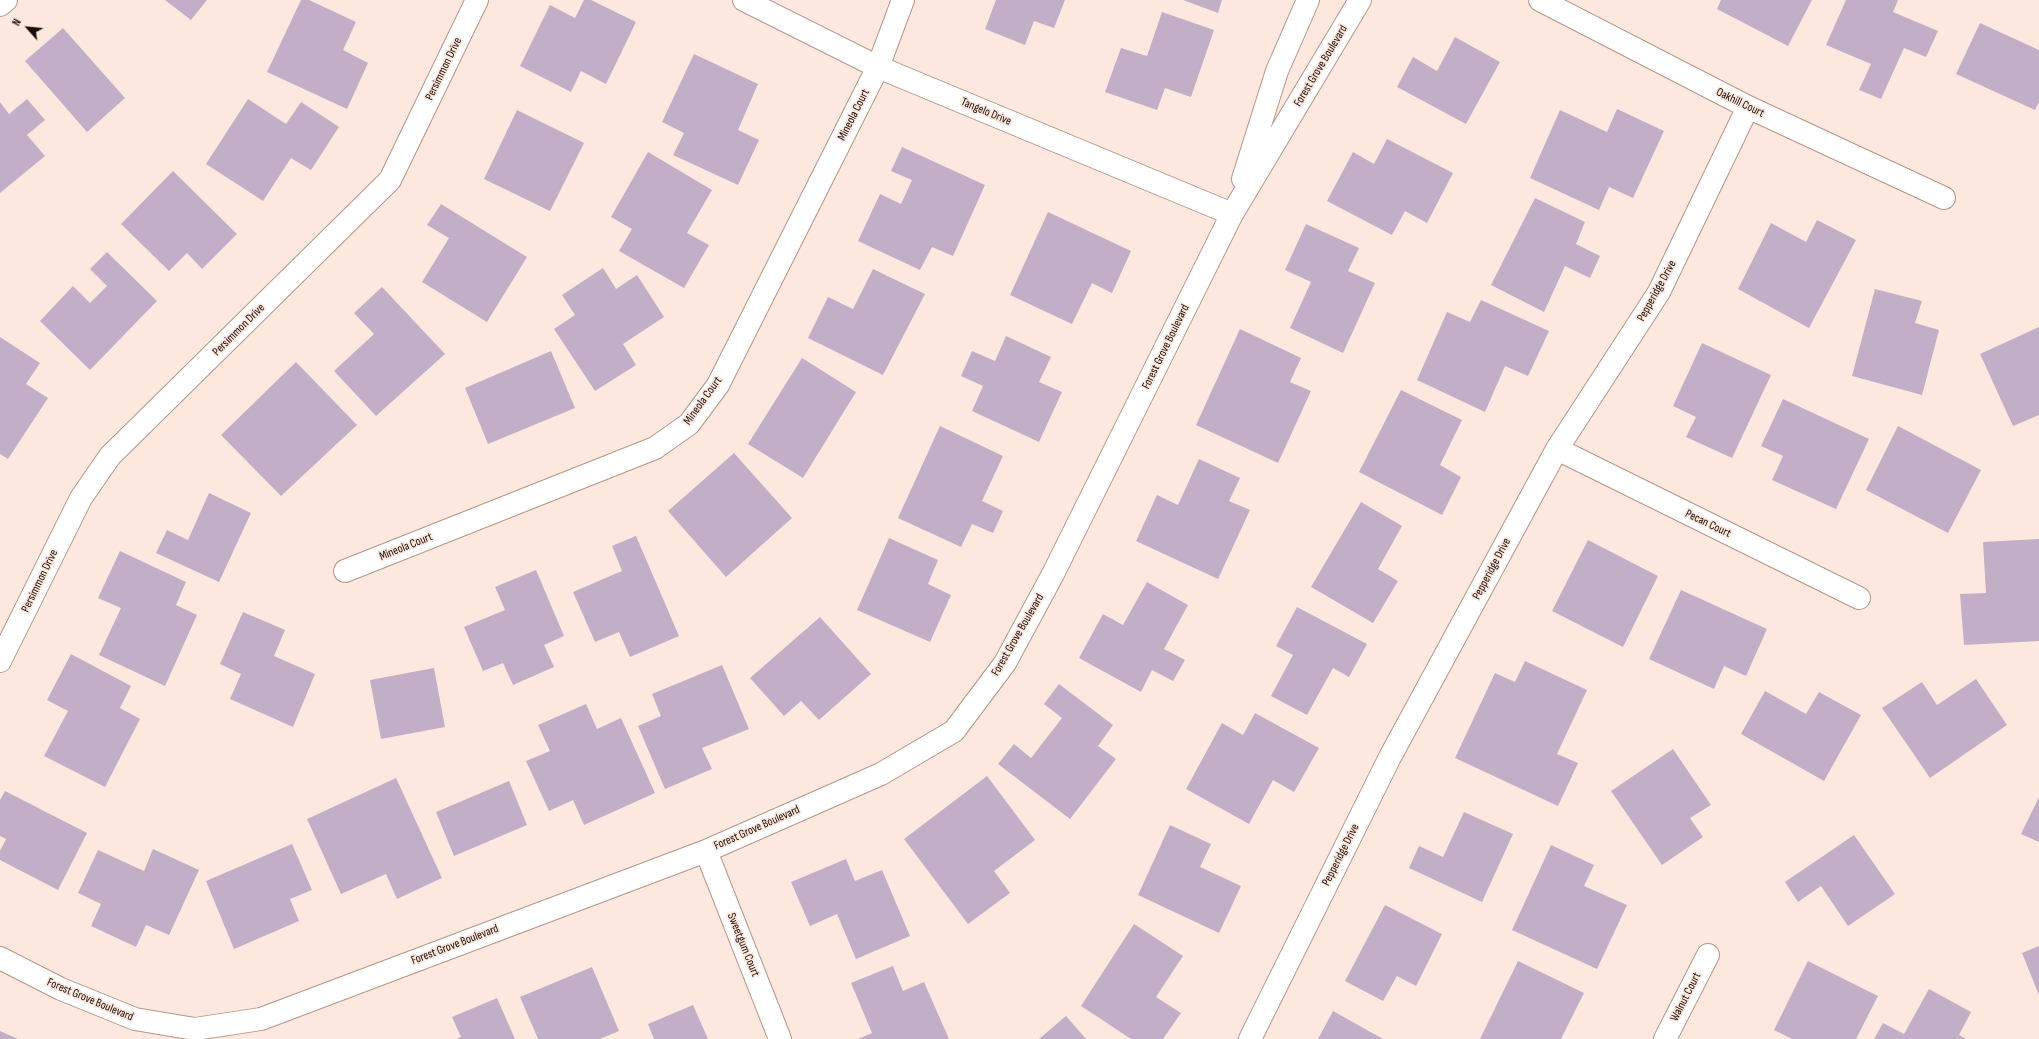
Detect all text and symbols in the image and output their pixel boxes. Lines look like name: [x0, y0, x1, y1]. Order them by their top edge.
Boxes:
north arrow: [8, 8, 48, 48]
text: N: [10, 17, 24, 28]
street label: Forest Grove Boulevard: [1291, 23, 1351, 109]
street label: Persimmon Drive: [423, 35, 465, 103]
street label: Oakhill Court: [1714, 85, 1766, 121]
street label: Mineola Court: [835, 87, 873, 143]
street label: Tangelo Drive: [959, 95, 1013, 129]
street label: Pepperidge Drive: [1634, 258, 1680, 324]
street label: Persimmon Drive: [210, 301, 268, 359]
street label: Forest Grove Boulevard: [1139, 302, 1193, 392]
street label: Mineola Court: [681, 374, 725, 428]
street label: Pecan Court: [1683, 507, 1733, 541]
street label: Mineola Court: [377, 530, 435, 564]
street label: Pepperidge Drive: [1470, 536, 1514, 602]
street label: Persimmon Drive: [19, 547, 61, 615]
street label: Forest Grove Boulevard: [989, 591, 1047, 679]
street label: Forest Grove Boulevard: [712, 803, 802, 853]
street label: Pepperidge Drive: [1319, 822, 1363, 888]
street label: Sweetgum Court: [724, 911, 762, 979]
street label: Forest Grove Boulevard: [409, 922, 501, 968]
street label: Walnut Court: [1668, 970, 1704, 1024]
street label: Forest Grove Boulevard: [45, 975, 135, 1025]

